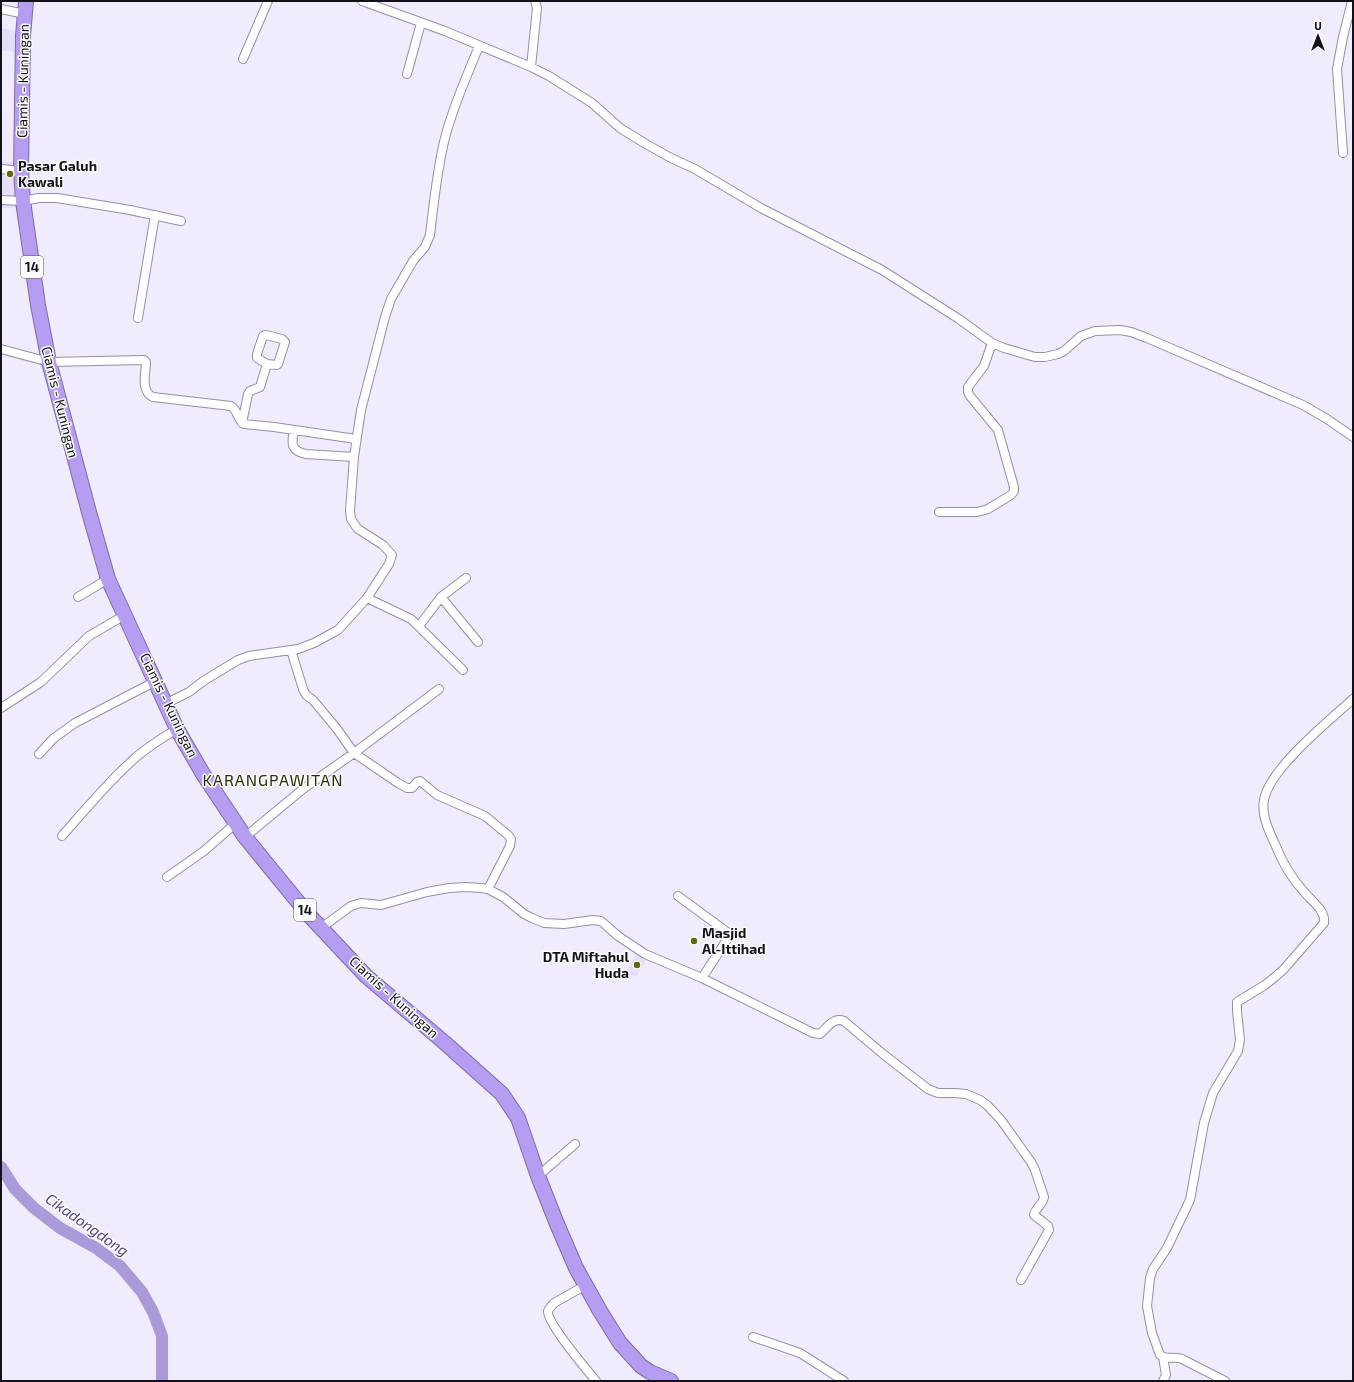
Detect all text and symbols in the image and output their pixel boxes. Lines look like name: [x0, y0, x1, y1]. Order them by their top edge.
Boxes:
north arrow: [1298, 16, 1338, 56]
text: U: [1314, 19, 1322, 32]
street label: Ciamis - Kuningan: [13, 24, 32, 138]
place label: Pasar Galuh Kawali: [18, 157, 97, 190]
marker: Pasar Galuh Kawali: [5, 169, 15, 179]
road number: 14: [21, 256, 43, 278]
street label: Ciamis - Kuningan: [38, 345, 83, 459]
street label: Ciamis - Kuningan: [137, 650, 202, 760]
district label: KARANGPAWITAN: [202, 770, 344, 789]
road number: 14: [294, 899, 316, 921]
place label: Masjid Al-Ittihad: [702, 924, 766, 957]
marker: Masjid Al-Ittihad: [689, 936, 699, 946]
place label: DTA Miftahul Huda: [543, 948, 629, 981]
street label: Ciamis - Kuningan: [346, 952, 442, 1041]
marker: DTA Miftahul Huda: [632, 960, 642, 970]
water label: Cikadongdong: [43, 1189, 133, 1259]

